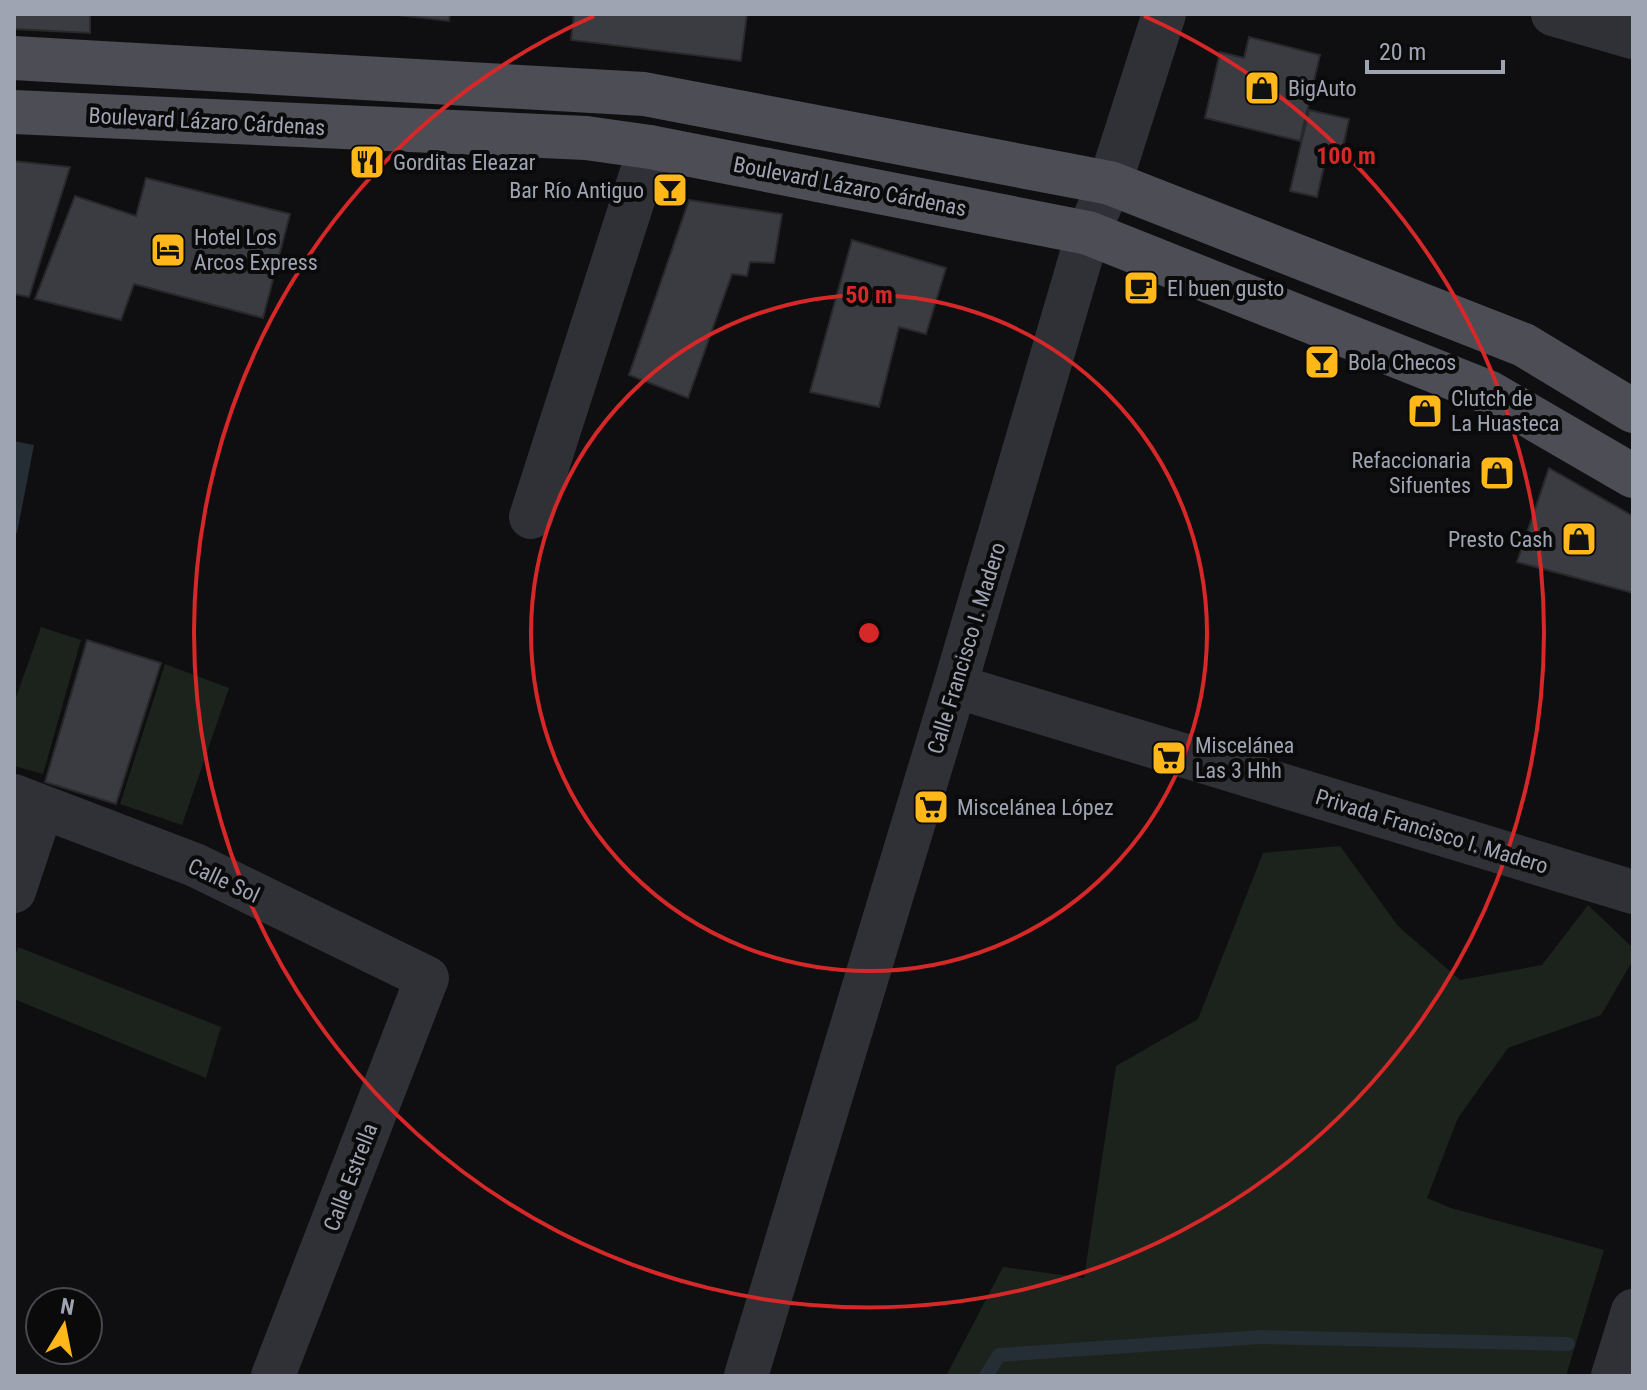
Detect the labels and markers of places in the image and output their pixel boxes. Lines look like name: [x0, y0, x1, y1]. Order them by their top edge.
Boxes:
shop icon: BigAuto: [1243, 69, 1281, 107]
place label: BigAuto: [1288, 76, 1356, 101]
restaurant icon: Gorditas Eleazar: [348, 143, 386, 181]
place label: Gorditas Eleazar: [393, 150, 536, 175]
bar icon: Bar Río Antiguo: [651, 171, 689, 209]
place label: Bar Río Antiguo: [509, 178, 644, 203]
place label: Hotel Los Arcos Express: [194, 225, 318, 275]
hotel icon: Hotel Los Arcos Express: [149, 231, 187, 269]
cafe icon: El buen gusto: [1122, 269, 1160, 307]
place label: El buen gusto: [1167, 276, 1284, 301]
bar icon: Bola Checos: [1303, 343, 1341, 381]
place label: Bola Checos: [1348, 350, 1456, 375]
place label: Clutch de La Huasteca: [1451, 386, 1559, 436]
shop icon: Clutch de La Huasteca: [1406, 392, 1444, 430]
place label: Refaccionaria Sifuentes: [1352, 448, 1471, 498]
shop icon: Refaccionaria Sifuentes: [1478, 454, 1516, 492]
shop icon: Presto Cash: [1560, 520, 1598, 558]
place label: Presto Cash: [1448, 527, 1553, 552]
centre of rings: [855, 619, 883, 647]
place label: Miscelánea Las 3 Hhh: [1195, 733, 1294, 783]
supermarket icon: Miscelánea Las 3 Hhh: [1150, 739, 1188, 777]
supermarket icon: Miscelánea López: [912, 788, 950, 826]
place label: Miscelánea López: [957, 795, 1114, 820]

